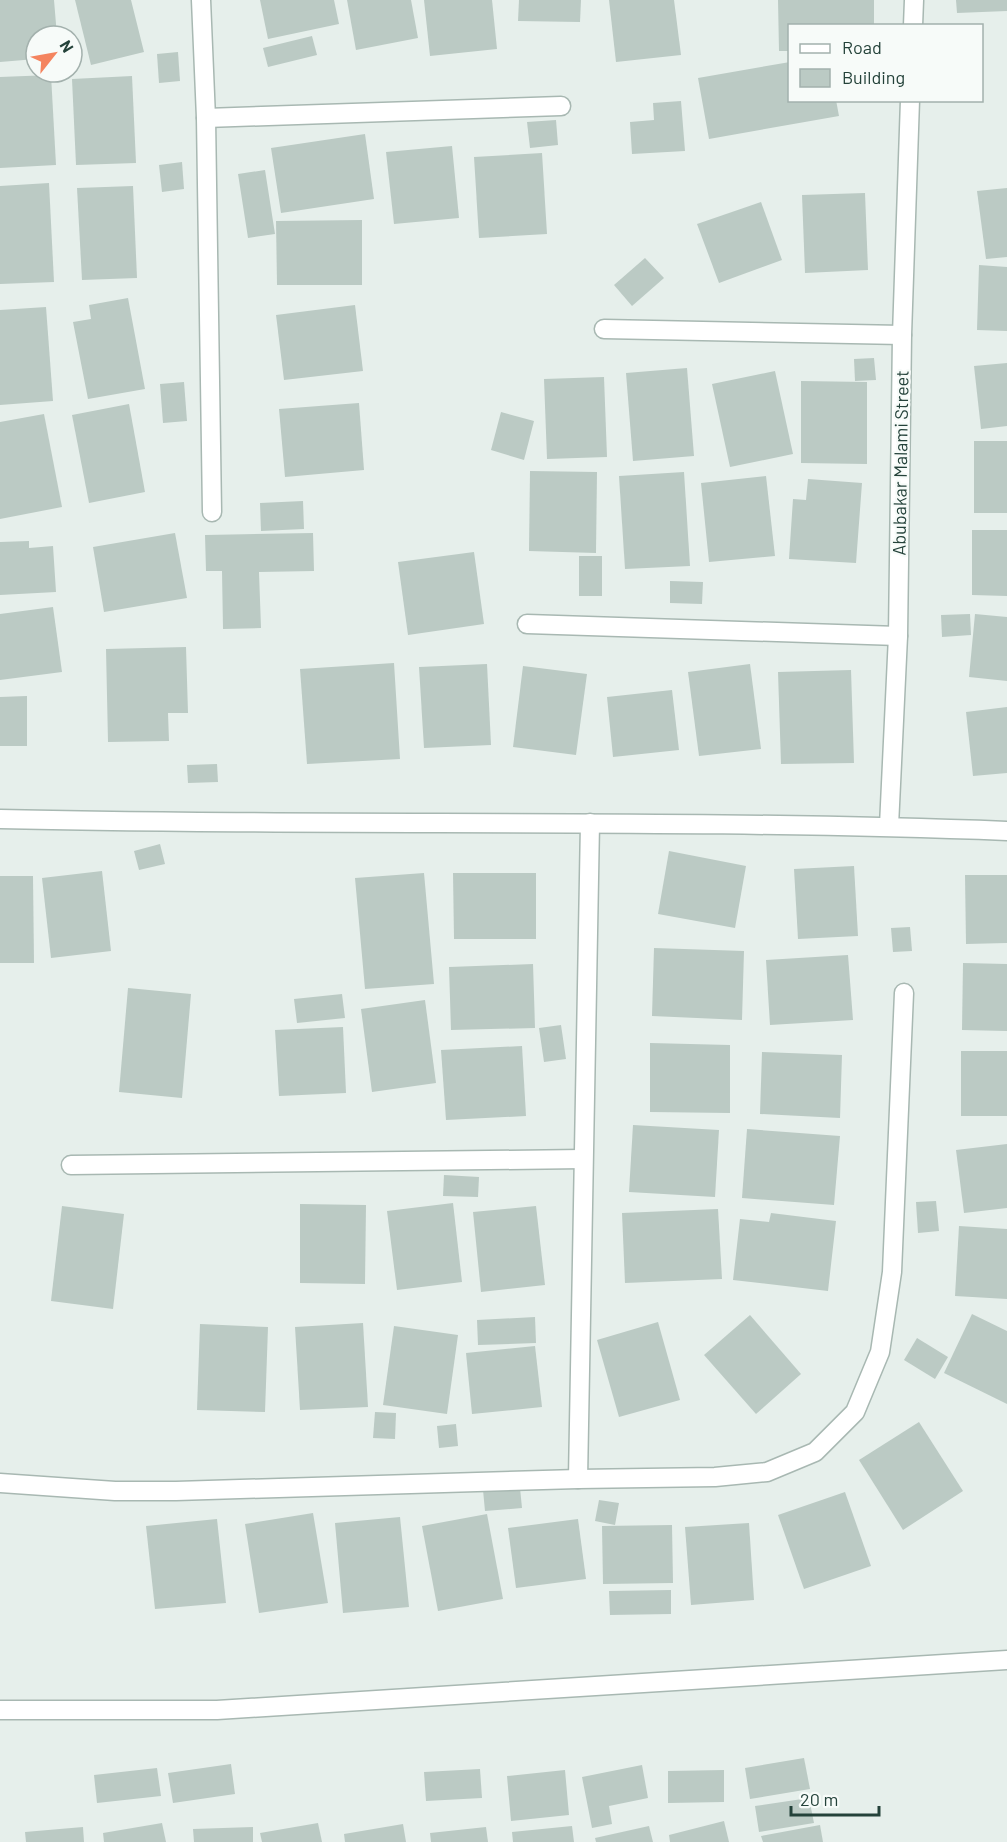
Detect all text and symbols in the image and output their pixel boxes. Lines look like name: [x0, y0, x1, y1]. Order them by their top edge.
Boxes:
north arrow: [24, 24, 84, 84]
legend: [788, 24, 983, 102]
text: Road: [842, 36, 882, 58]
text: N: [56, 37, 78, 55]
text: Building: [842, 66, 905, 88]
street label: Abubakar Malami Street: [887, 370, 913, 556]
scale bar: [791, 1779, 880, 1817]
text: 20 m: [800, 1788, 838, 1810]

